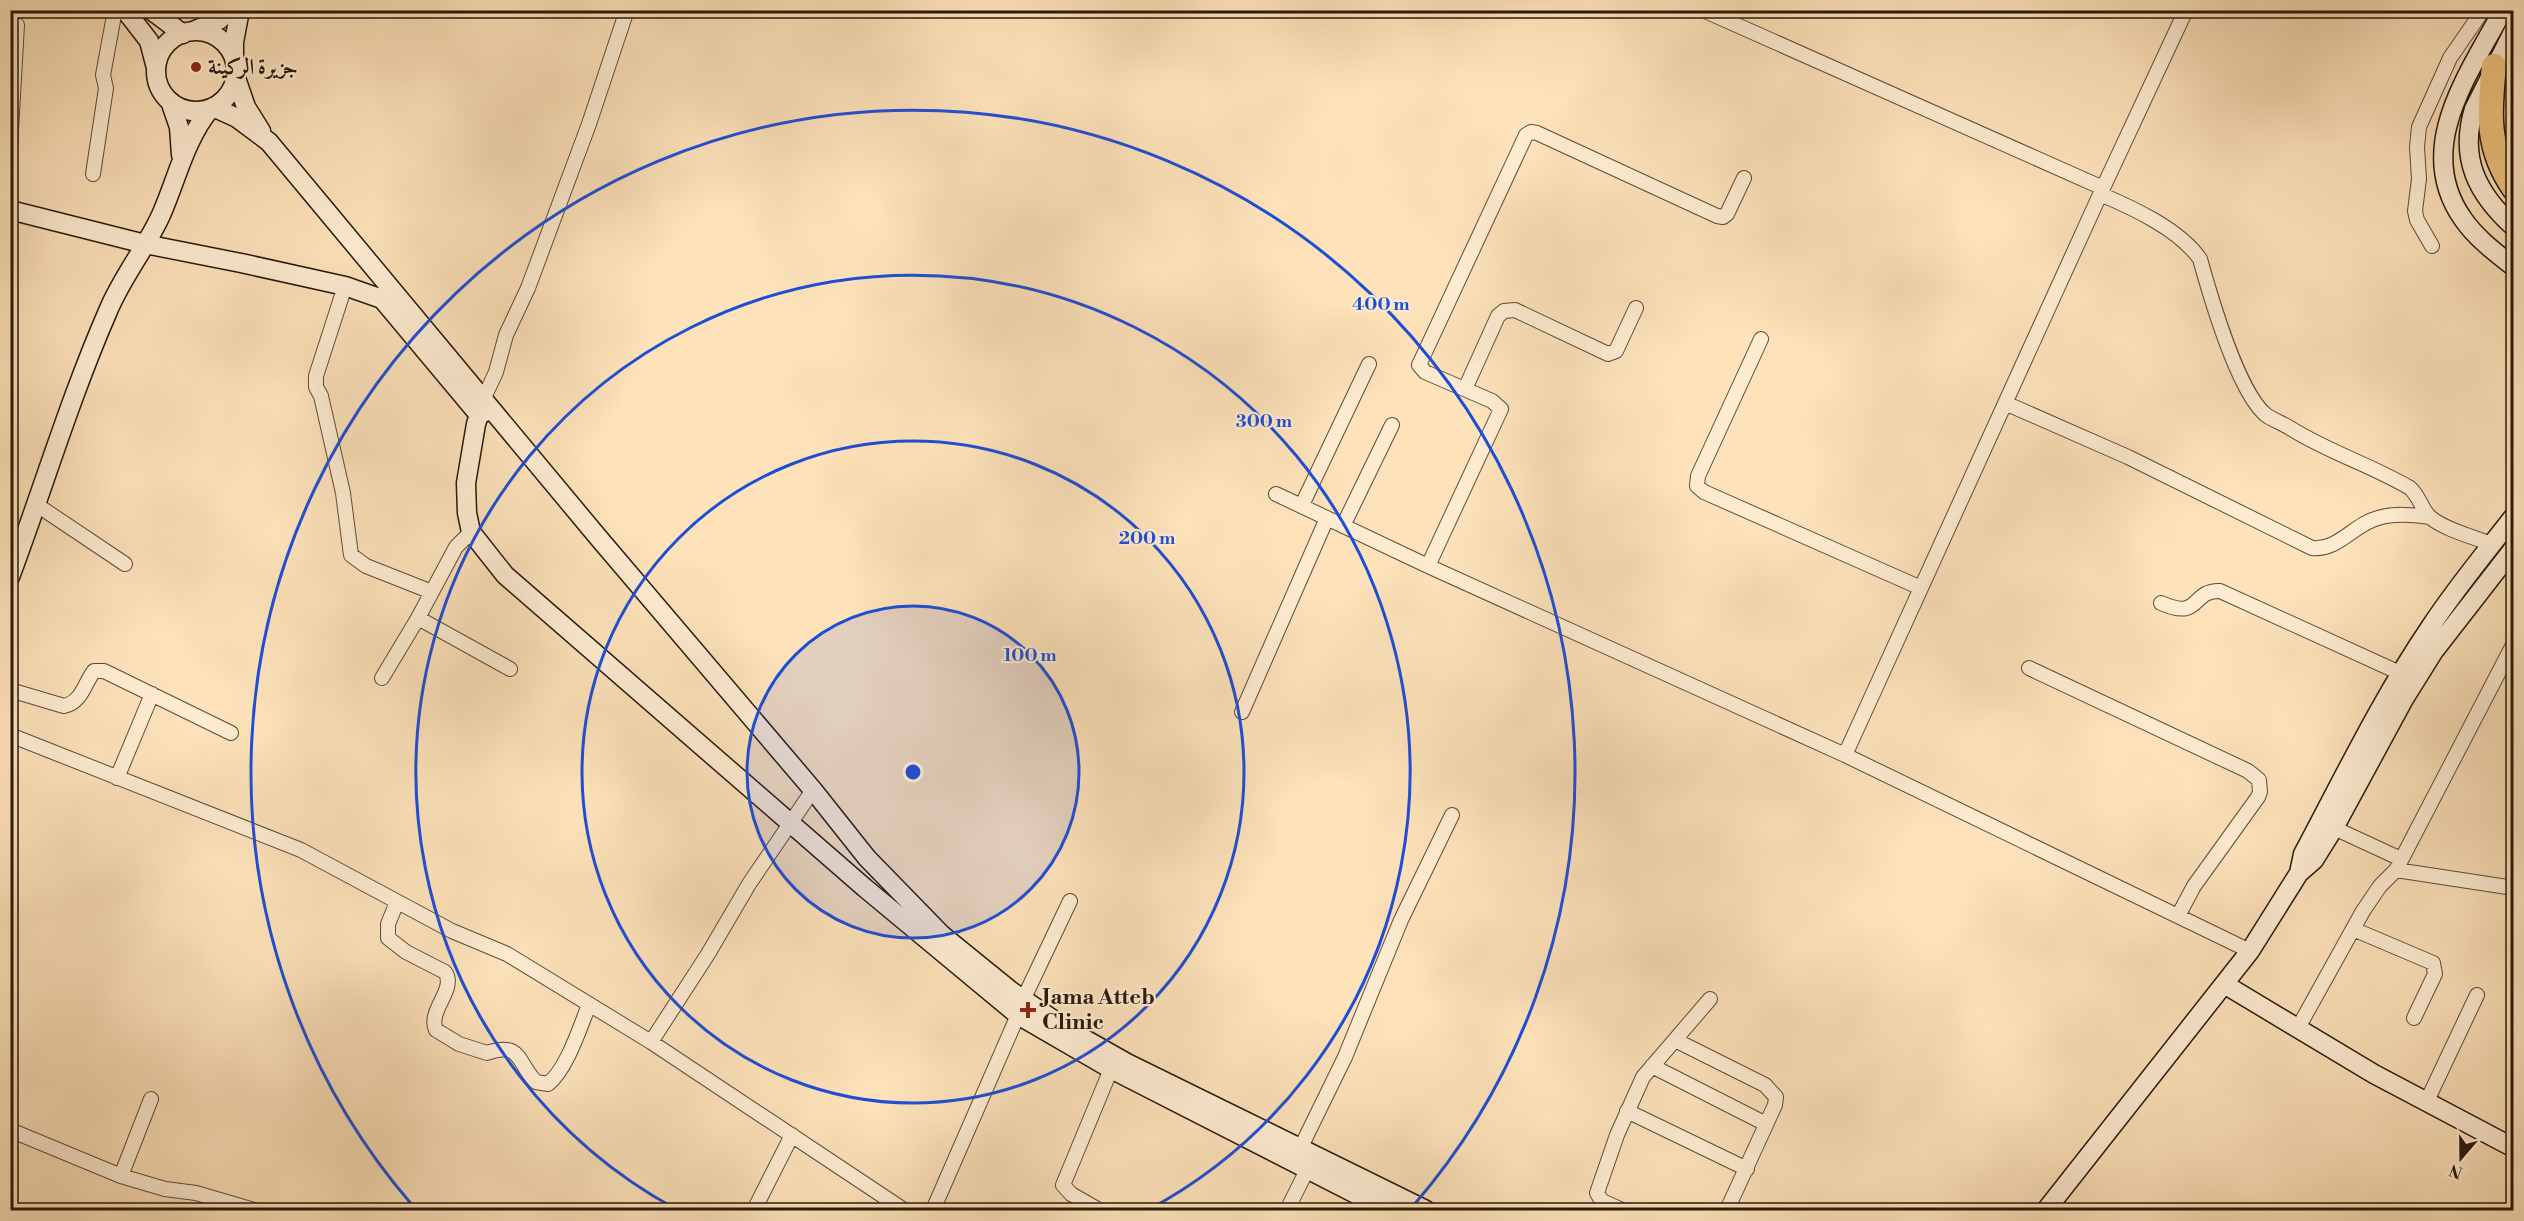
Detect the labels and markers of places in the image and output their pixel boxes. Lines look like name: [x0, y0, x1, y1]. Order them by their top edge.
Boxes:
place label: جزيرة الركينة: [208, 54, 298, 81]
marker: جزيرة الركينة: [189, 60, 203, 74]
centre of rings: [903, 762, 923, 782]
place label: Jama Atteb Clinic: [1039, 984, 1155, 1036]
marker: Jama Atteb Clinic: [1019, 1001, 1037, 1019]

